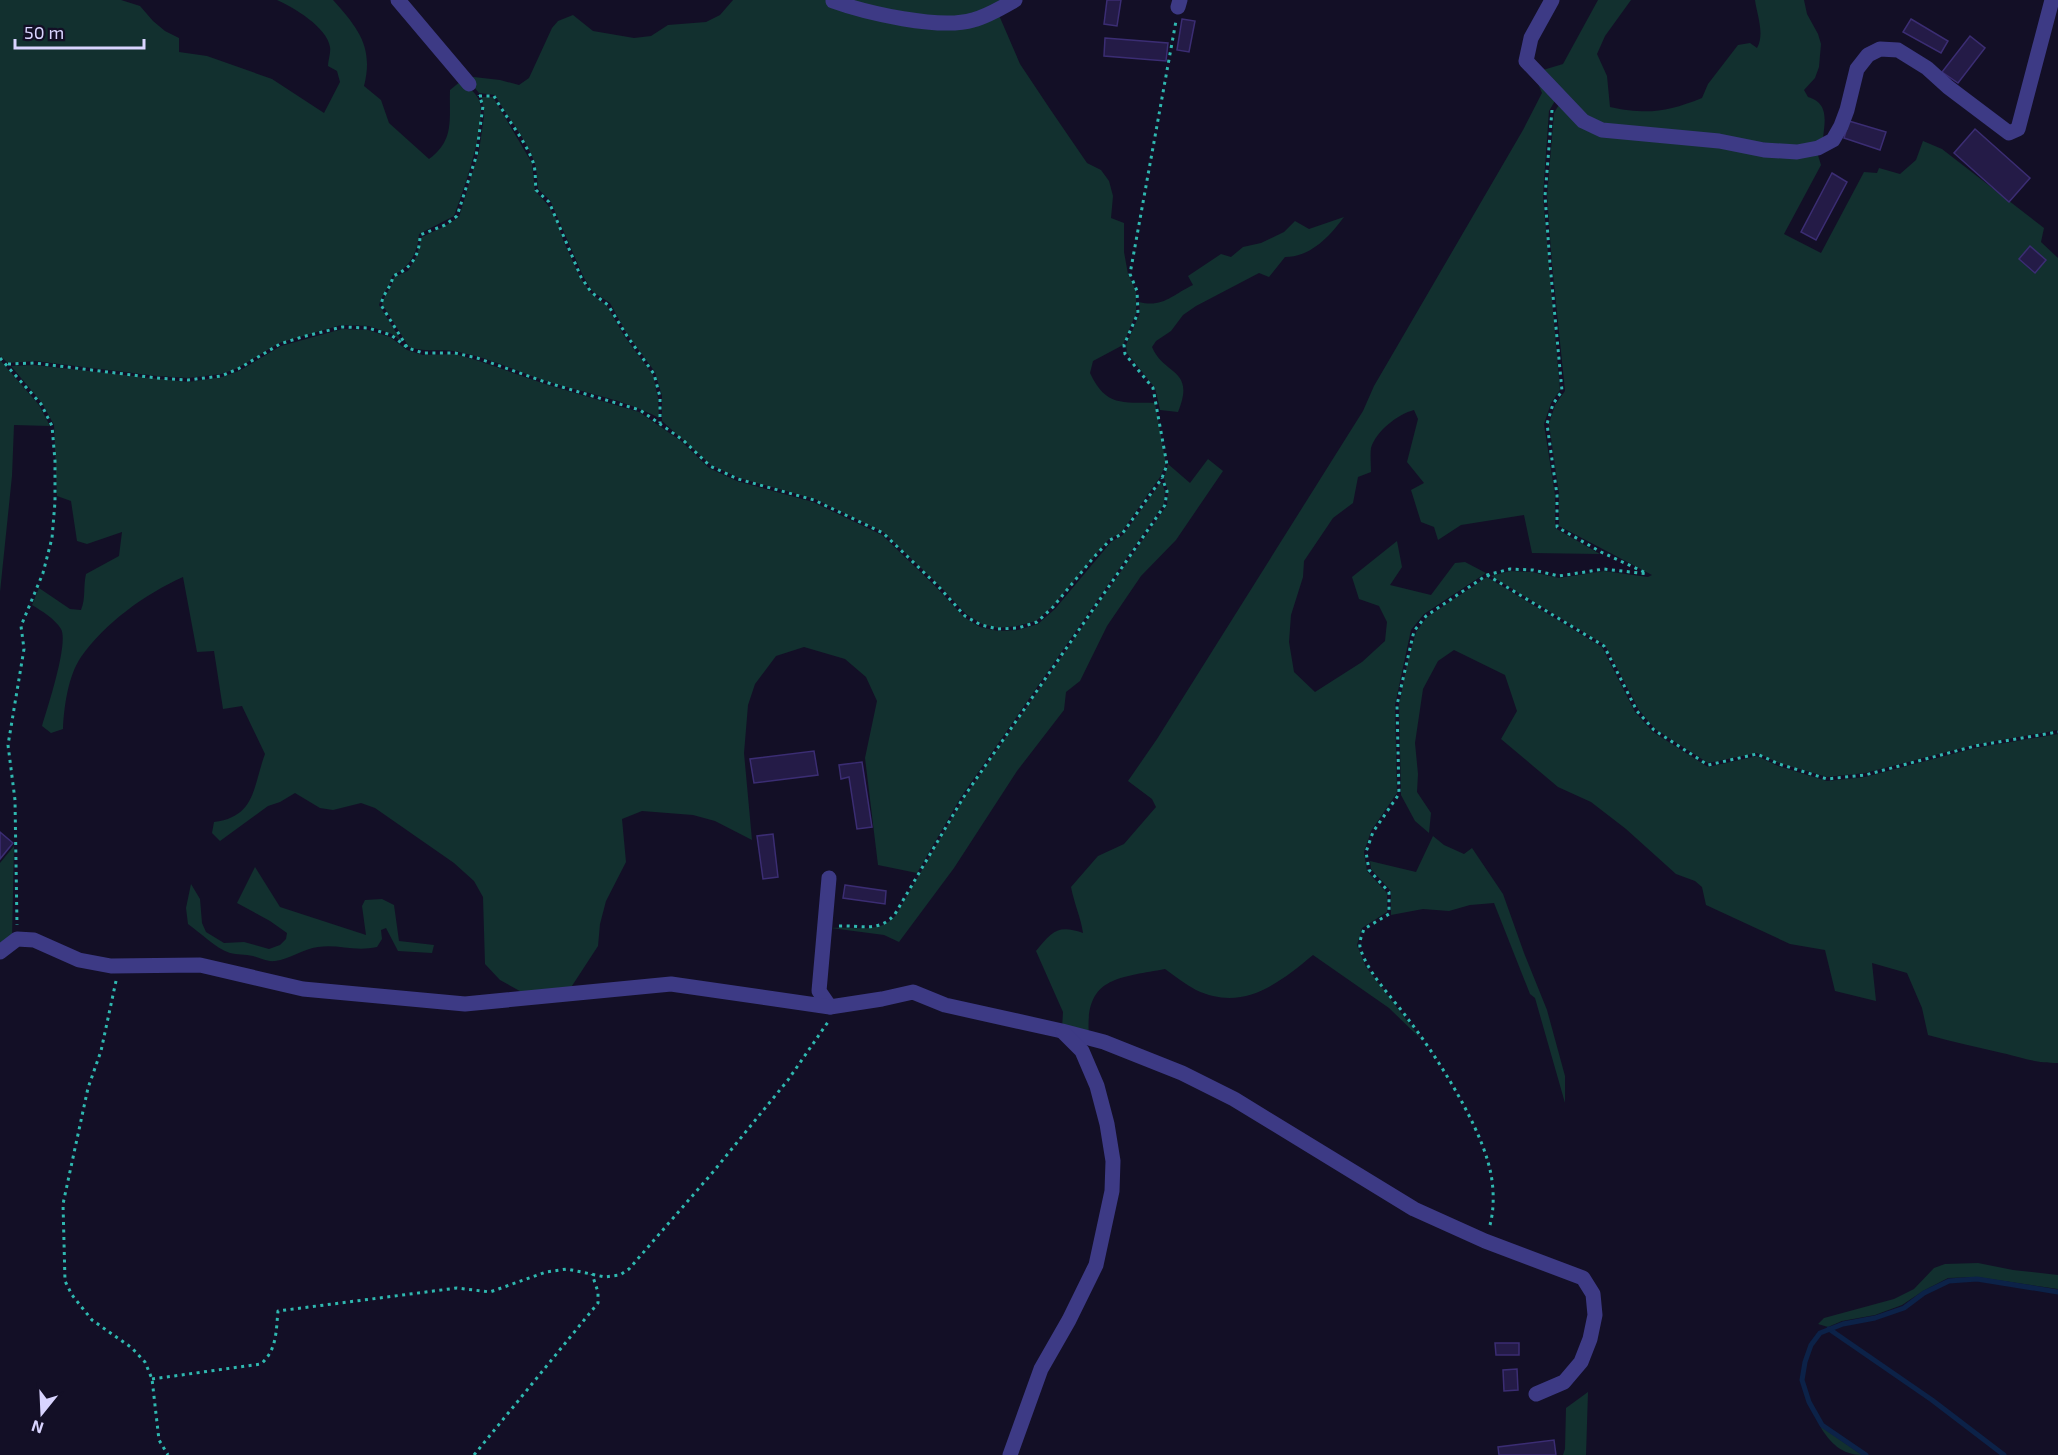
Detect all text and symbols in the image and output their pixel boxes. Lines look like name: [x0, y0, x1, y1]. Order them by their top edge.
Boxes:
scale bar: [15, 12, 144, 50]
text: 50 m: [24, 21, 64, 43]
north arrow: [12, 1383, 72, 1443]
text: N: [29, 1417, 46, 1439]

